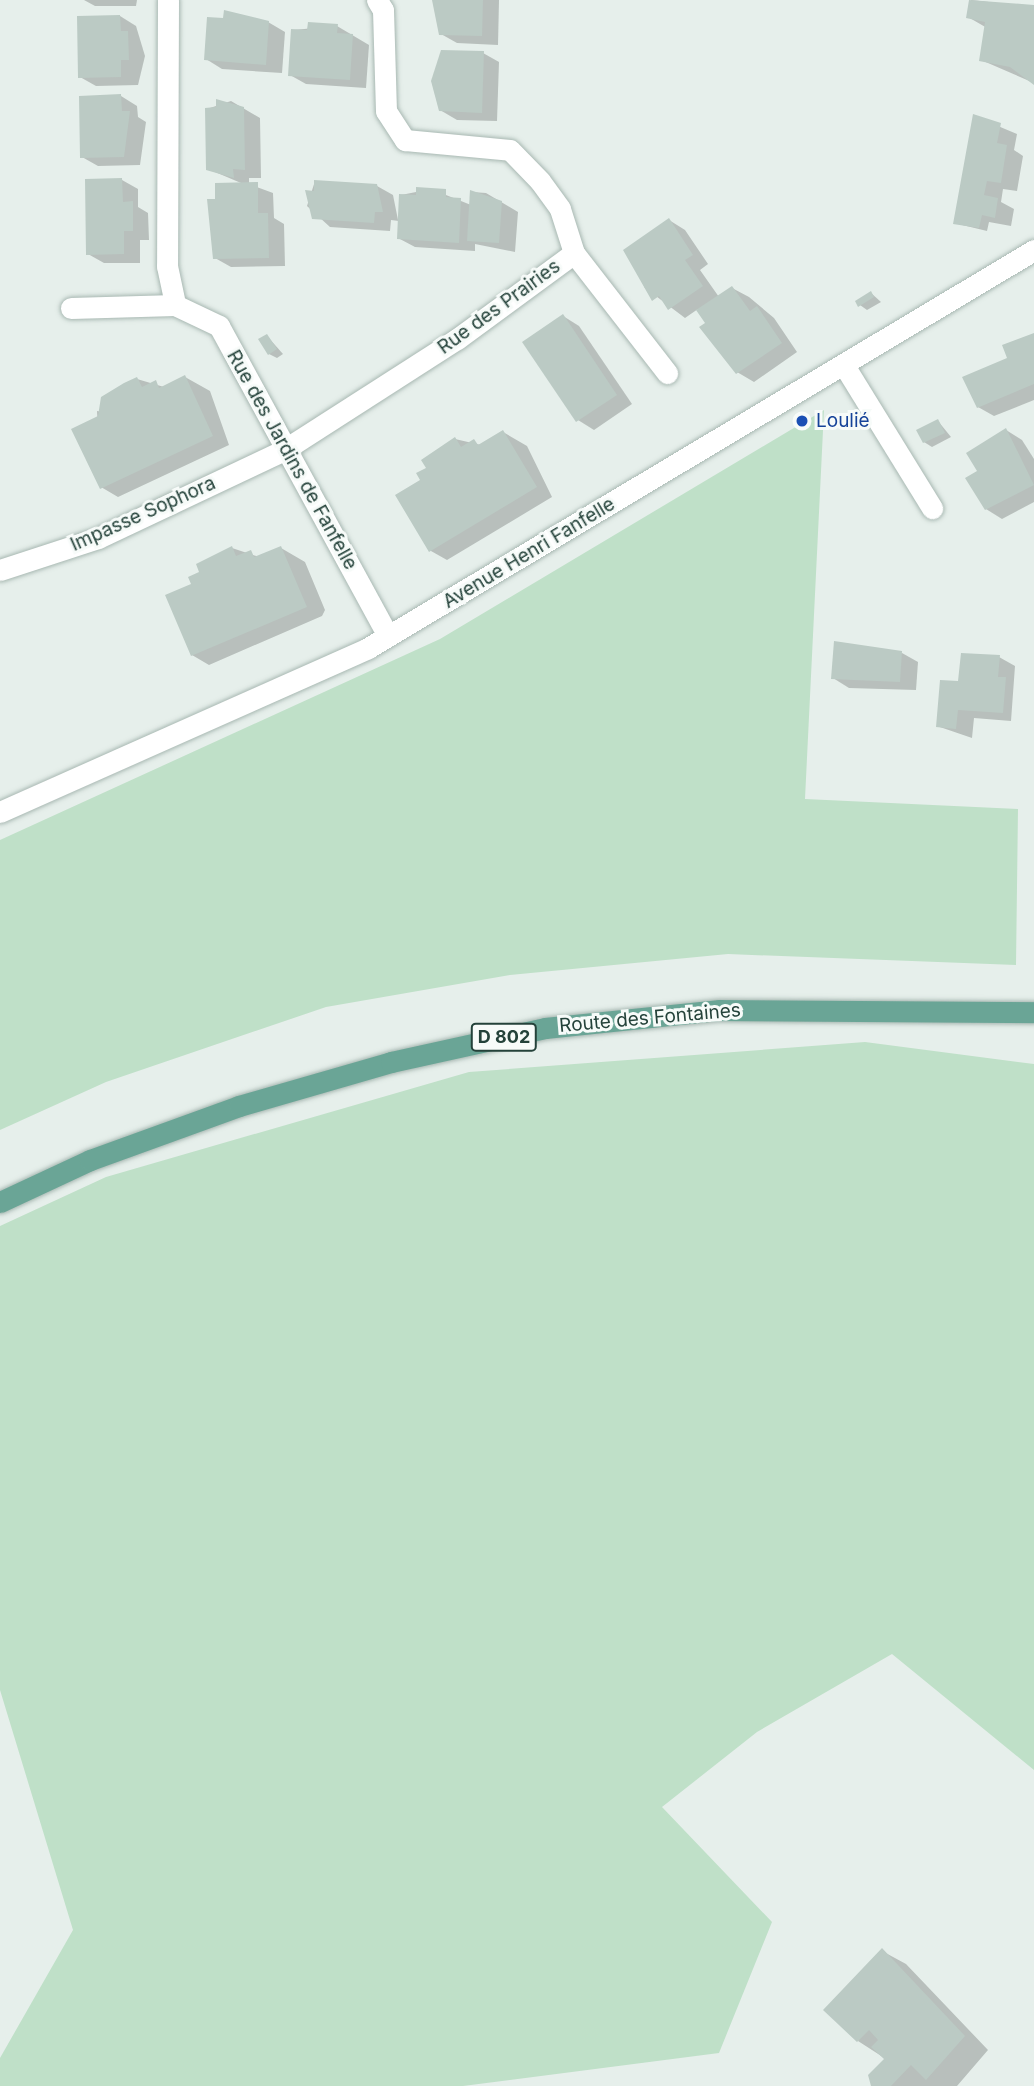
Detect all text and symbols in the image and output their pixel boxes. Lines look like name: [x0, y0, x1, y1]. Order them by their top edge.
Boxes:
street label: Rue des Prairies: [433, 255, 565, 359]
street label: Rue des Jardins de Fanfelle: [222, 346, 362, 574]
place label: Loulié: [816, 410, 870, 432]
marker: Loulié: [794, 413, 810, 429]
street label: Impasse Sophora: [67, 472, 219, 556]
street label: Avenue Henri Fanfelle: [439, 493, 619, 613]
street label: Route des Fontaines: [558, 999, 742, 1037]
road number: D 802: [471, 1022, 537, 1052]

